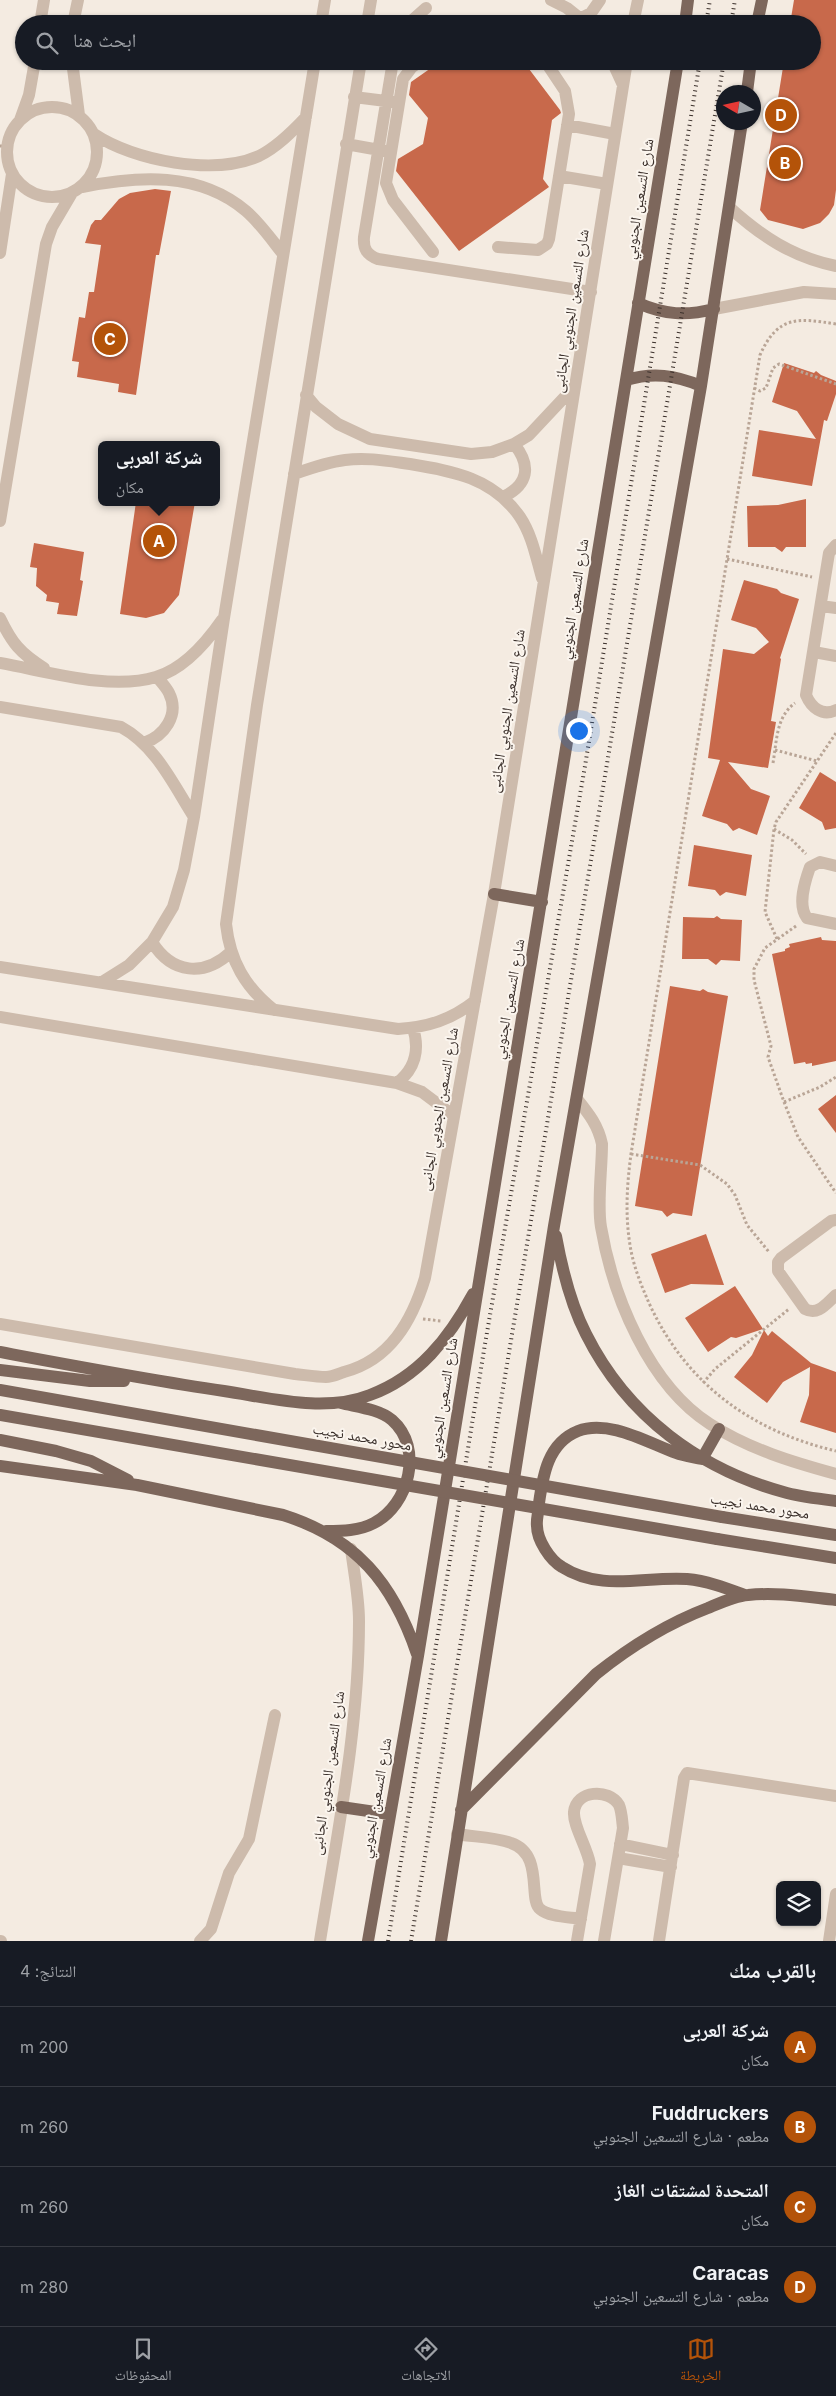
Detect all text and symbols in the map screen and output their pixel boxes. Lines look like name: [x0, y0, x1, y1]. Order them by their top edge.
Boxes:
search box: [15, 15, 821, 70]
icon: search: [33, 29, 61, 57]
text: ابحث هنا: [73, 29, 136, 52]
north arrow: [716, 85, 761, 130]
pin: D: [765, 96, 797, 134]
street label: شارع التسعين الجنوبي: [620, 137, 660, 261]
pin: B: [769, 144, 801, 182]
street label: شارع التسعين الجنوبي الجانبى: [548, 228, 596, 395]
pin: C: [94, 320, 126, 358]
popup: [98, 441, 220, 506]
text: شركة العربى: [116, 446, 202, 469]
text: مكان: [116, 477, 144, 497]
pin: A: [143, 522, 175, 560]
street label: شارع التسعين الجنوبي: [555, 537, 595, 661]
street label: شارع التسعين الجنوبي الجانبى: [484, 628, 532, 795]
your location: [566, 718, 592, 744]
street label: شارع التسعين الجنوبي: [489, 937, 531, 1061]
street label: شارع التسعين الجنوبي الجانبى: [415, 1026, 465, 1193]
street label: شارع التسعين الجنوبي: [424, 1336, 464, 1460]
street label: محور محمد نجيب: [311, 1418, 413, 1455]
street label: محور محمد نجيب: [709, 1488, 811, 1523]
street label: شارع التسعين الجنوبي الجانبى: [307, 1690, 351, 1857]
street label: شارع التسعين الجنوبي: [356, 1736, 398, 1860]
map controls: [776, 1881, 821, 1926]
button: layers: [776, 1881, 821, 1926]
text: بالقرب منك: [729, 1958, 816, 1983]
text: النتائج: 4: [20, 1961, 76, 1981]
text: شركة العربى: [683, 2019, 769, 2042]
text: 200 m: [20, 2037, 68, 2057]
text: A: [794, 2037, 806, 2057]
text: مكان: [741, 2050, 769, 2070]
text: Fuddruckers: [652, 2102, 769, 2125]
text: 260 m: [20, 2117, 68, 2137]
text: B: [795, 2117, 805, 2137]
text: مطعم · شارع التسعين الجنوبي: [593, 2126, 769, 2146]
text: المتحدة لمشتقات الغاز: [615, 2179, 769, 2202]
text: 260 m: [20, 2197, 68, 2217]
text: C: [794, 2197, 806, 2217]
text: مكان: [741, 2210, 769, 2230]
text: Caracas: [692, 2262, 769, 2285]
text: 280 m: [20, 2277, 68, 2297]
text: D: [794, 2277, 806, 2297]
text: مطعم · شارع التسعين الجنوبي: [593, 2286, 769, 2306]
tab: المحفوظات: [115, 2335, 172, 2389]
tab: الاتجاهات: [401, 2335, 451, 2389]
tab: الخريطة: [680, 2335, 721, 2389]

